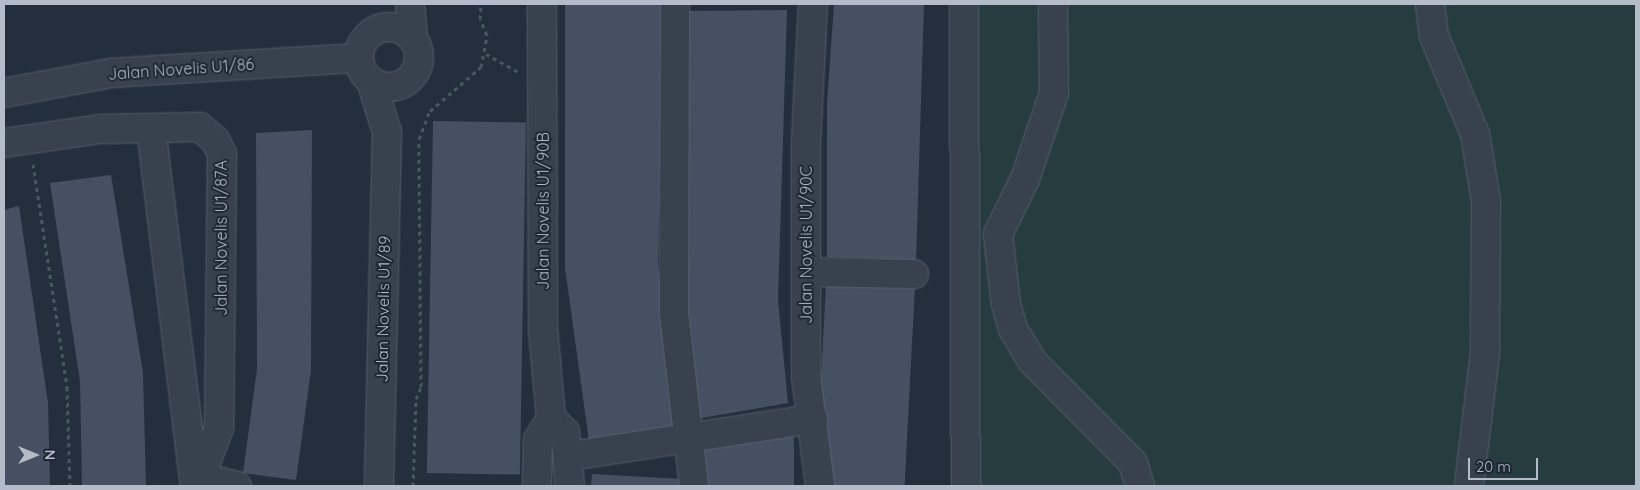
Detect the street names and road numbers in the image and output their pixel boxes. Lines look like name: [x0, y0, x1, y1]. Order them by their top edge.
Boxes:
street label: Jalan Novelis U1/86: [107, 54, 255, 84]
street label: Jalan Novelis U1/90B: [533, 132, 553, 290]
street label: Jalan Novelis U1/87A: [211, 160, 231, 316]
street label: Jalan Novelis U1/90C: [796, 166, 816, 324]
street label: Jalan Novelis U1/89: [372, 235, 394, 383]

